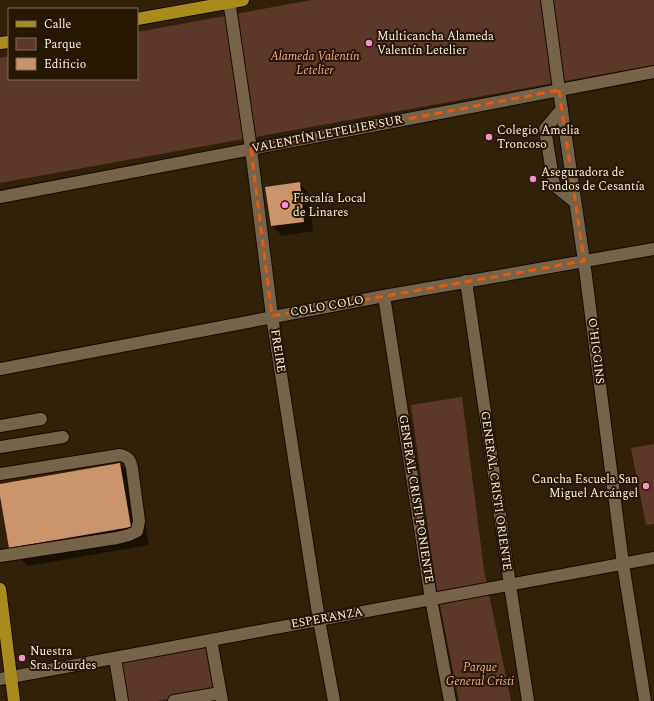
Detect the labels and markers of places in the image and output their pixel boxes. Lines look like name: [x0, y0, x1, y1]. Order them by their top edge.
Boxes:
place label: Multicancha Alameda Valentín Letelier: [377, 27, 494, 60]
marker: Multicancha Alameda Valentín Letelier: [364, 38, 374, 48]
place label: Colegio Amelia Troncoso: [497, 121, 580, 154]
marker: Colegio Amelia Troncoso: [484, 132, 494, 142]
place label: Aseguradora de Fondos de Cesantía: [541, 163, 645, 196]
marker: Aseguradora de Fondos de Cesantía: [528, 174, 538, 184]
place label: Fiscalía Local de Linares: [293, 189, 366, 222]
marker: Fiscalía Local de Linares: [280, 200, 290, 210]
place label: Cancha Escuela San Miguel Arcángel: [532, 470, 638, 503]
marker: Cancha Escuela San Miguel Arcángel: [641, 481, 651, 491]
place label: Nuestra Sra. Lourdes: [30, 642, 96, 675]
marker: Nuestra Sra. Lourdes: [17, 653, 27, 663]

